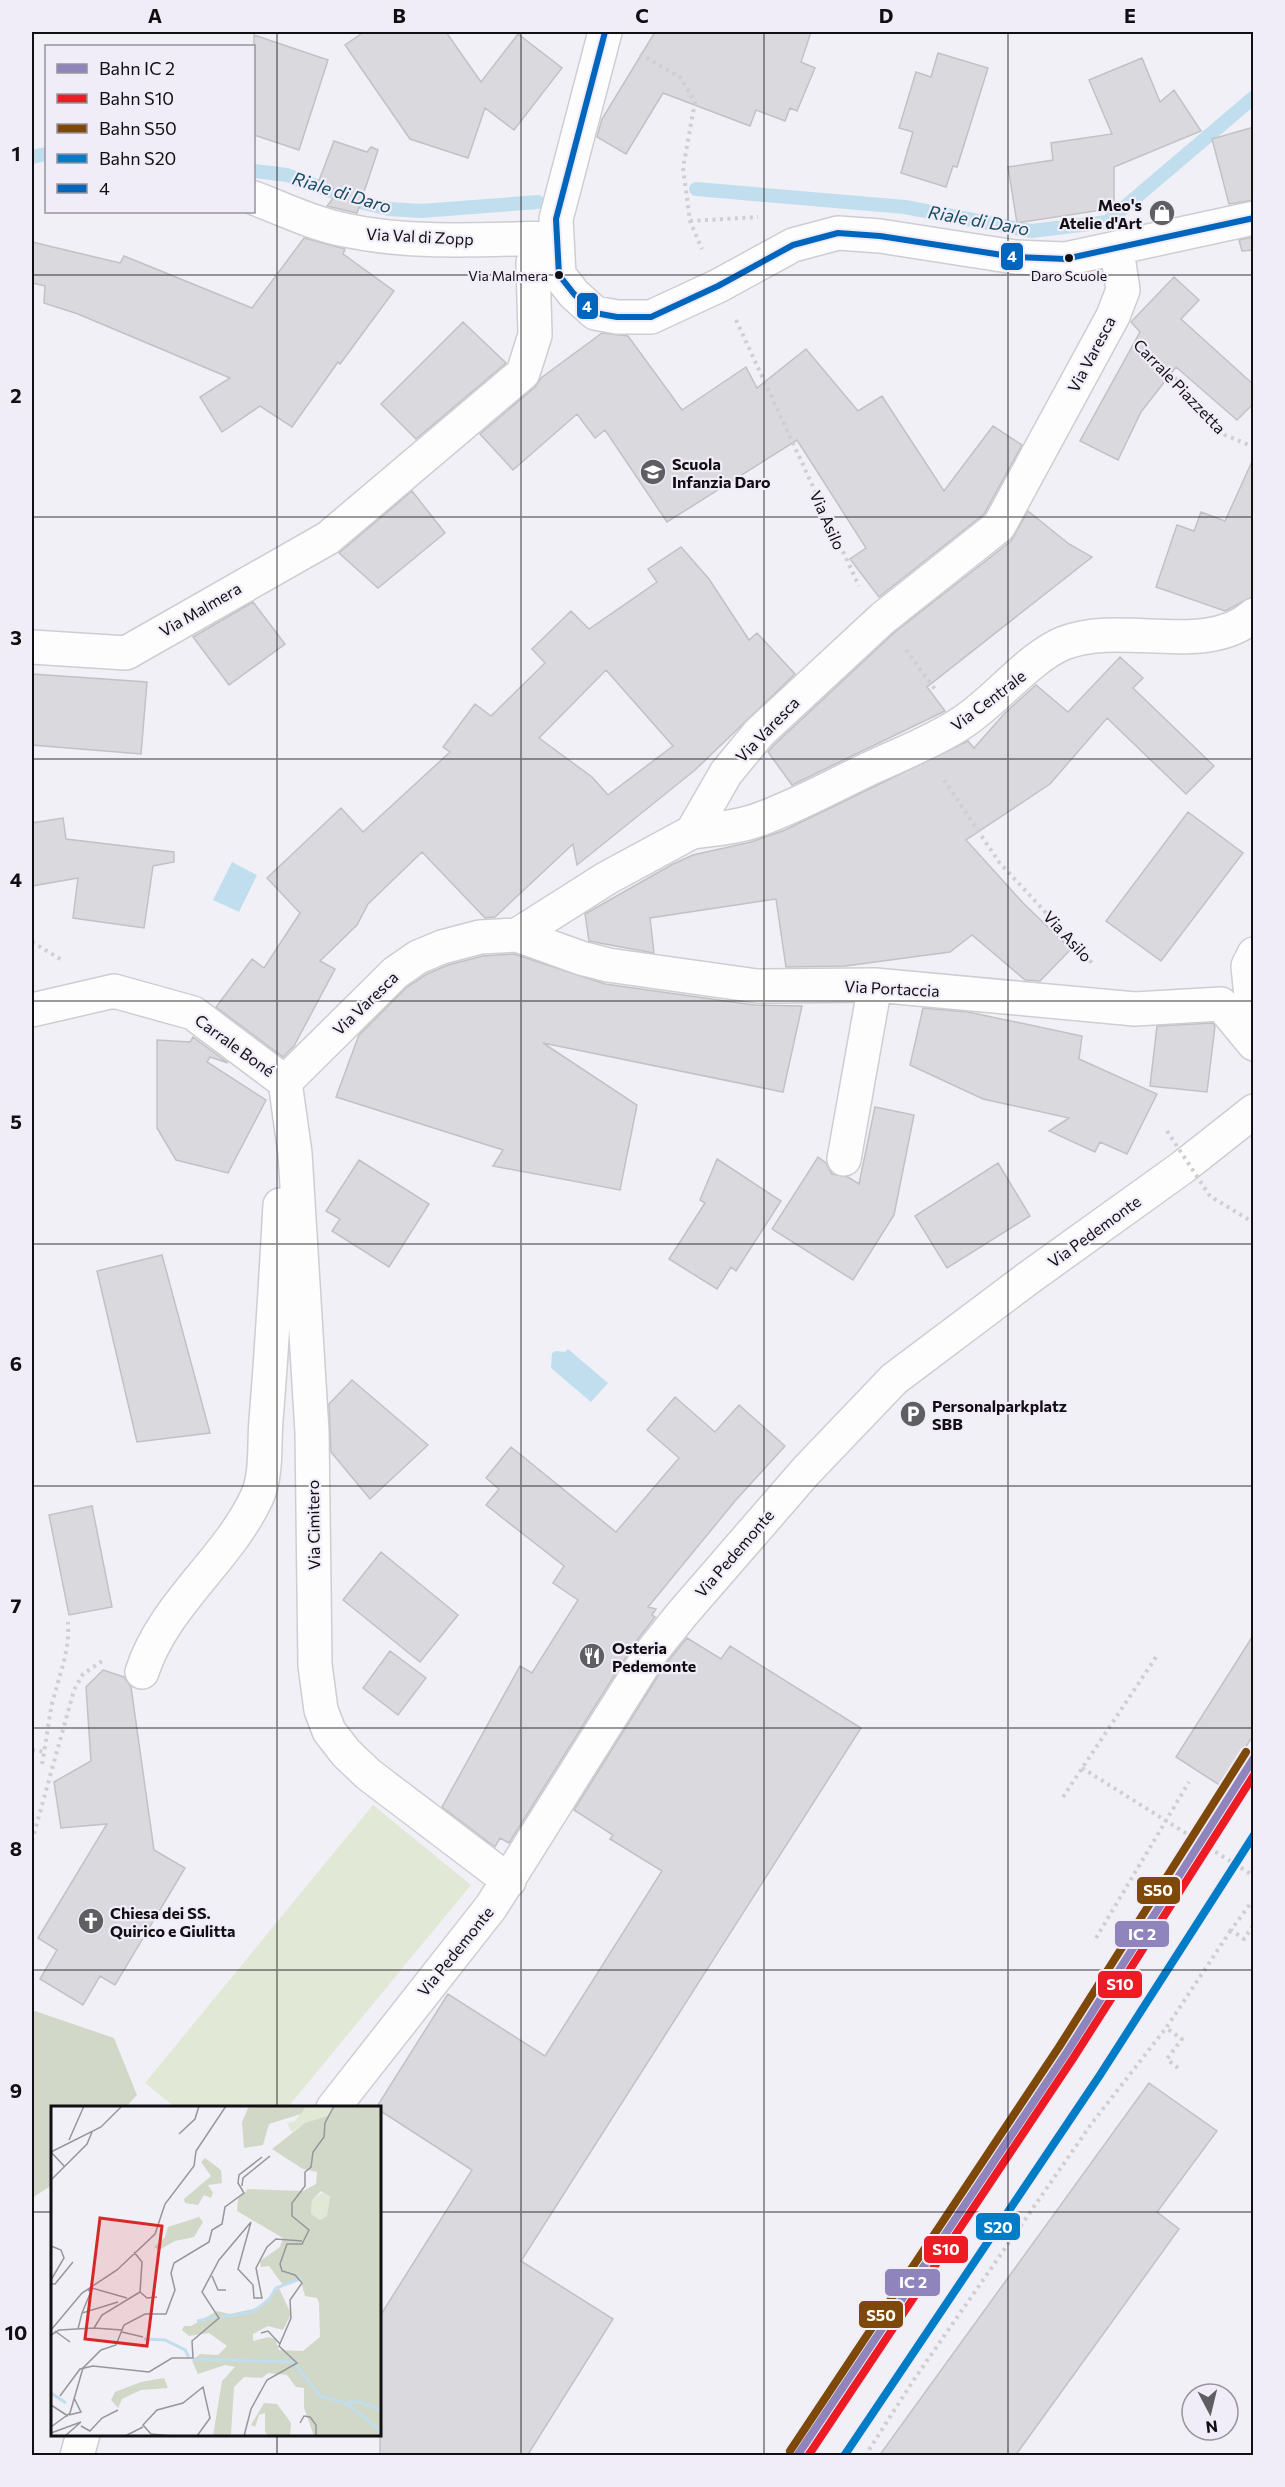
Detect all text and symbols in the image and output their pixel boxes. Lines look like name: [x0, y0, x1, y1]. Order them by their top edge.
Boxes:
text: A: [148, 3, 162, 27]
text: B: [392, 3, 406, 27]
text: C: [635, 3, 649, 27]
text: D: [879, 3, 893, 27]
text: E: [1124, 3, 1136, 27]
legend: [45, 45, 255, 213]
text: Bahn IC 2: [99, 57, 175, 79]
text: Bahn S10: [99, 87, 174, 109]
text: Bahn S50: [99, 117, 177, 139]
text: 1: [11, 141, 21, 165]
text: Bahn S20: [99, 147, 176, 169]
water label: Riale di Daro: [290, 167, 394, 217]
text: 4: [99, 177, 110, 199]
place label: Meo's Atelie d'Art: [1059, 195, 1142, 232]
shop icon: Meo's Atelie d'Art: [1147, 198, 1177, 228]
water label: Riale di Daro: [927, 200, 1031, 240]
street label: Via Val di Zopp: [366, 224, 474, 248]
line badge: 4: [1000, 242, 1024, 271]
text: 4: [1007, 246, 1017, 265]
marker: Daro Scuole: [1063, 252, 1075, 264]
place label: Via Malmera: [468, 267, 548, 284]
place label: Daro Scuole: [1031, 267, 1107, 284]
marker: Via Malmera: [553, 269, 565, 281]
line badge: 4: [576, 292, 599, 320]
text: 4: [582, 296, 592, 315]
street label: Via Varesca: [1063, 313, 1119, 395]
street label: Carrale Piazzetta: [1130, 335, 1230, 437]
text: 2: [10, 383, 22, 407]
place label: Scuola Infanzia Daro: [672, 454, 771, 491]
school or university icon: Scuola Infanzia Daro: [638, 457, 668, 487]
street label: Via Asilo: [807, 488, 849, 552]
street label: Via Malmera: [156, 578, 244, 640]
text: 3: [10, 625, 22, 649]
street label: Via Centrale: [947, 666, 1029, 734]
street label: Via Varesca: [731, 692, 803, 766]
text: 4: [10, 867, 22, 891]
street label: Via Asilo: [1040, 907, 1096, 965]
street label: Via Varesca: [328, 967, 402, 1039]
street label: Via Portaccia: [844, 976, 940, 1000]
street label: Carrale Boné: [192, 1010, 278, 1080]
text: 5: [10, 1109, 22, 1133]
street label: Via Pedemonte: [1044, 1191, 1144, 1271]
text: 6: [10, 1351, 22, 1375]
place label: Personalparkplatz SBB: [932, 1396, 1067, 1433]
parking icon: Personalparkplatz SBB: [898, 1399, 928, 1429]
street label: Via Cimitero: [303, 1480, 323, 1570]
street label: Via Pedemonte: [691, 1505, 777, 1601]
text: 7: [11, 1593, 22, 1617]
place label: Osteria Pedemonte: [612, 1638, 696, 1675]
restaurant icon: Osteria Pedemonte: [577, 1641, 607, 1671]
text: 8: [10, 1836, 22, 1860]
line badge: S50: [1136, 1876, 1181, 1905]
text: S50: [1143, 1880, 1173, 1899]
street label: Via Pedemonte: [413, 1902, 497, 2000]
place label: Chiesa dei SS. Quirico e Giulitta: [110, 1903, 236, 1940]
church icon: Chiesa dei SS. Quirico e Giulitta: [76, 1906, 106, 1936]
line badge: IC 2: [1114, 1920, 1170, 1948]
text: IC 2: [1128, 1924, 1156, 1943]
line badge: S10: [1097, 1970, 1143, 1999]
text: S10: [1106, 1974, 1134, 1993]
text: 9: [10, 2078, 22, 2102]
inset map: [51, 2106, 381, 2436]
line badge: S20: [975, 2212, 1021, 2241]
text: S20: [983, 2217, 1013, 2236]
line badge: S10: [923, 2235, 969, 2264]
text: S10: [932, 2239, 960, 2258]
line badge: IC 2: [884, 2268, 941, 2297]
text: IC 2: [899, 2272, 927, 2291]
line badge: S50: [858, 2300, 904, 2329]
text: S50: [866, 2305, 896, 2324]
text: 10: [5, 2320, 27, 2344]
north arrow: [1180, 2382, 1240, 2442]
text: N: [1205, 2417, 1219, 2438]

